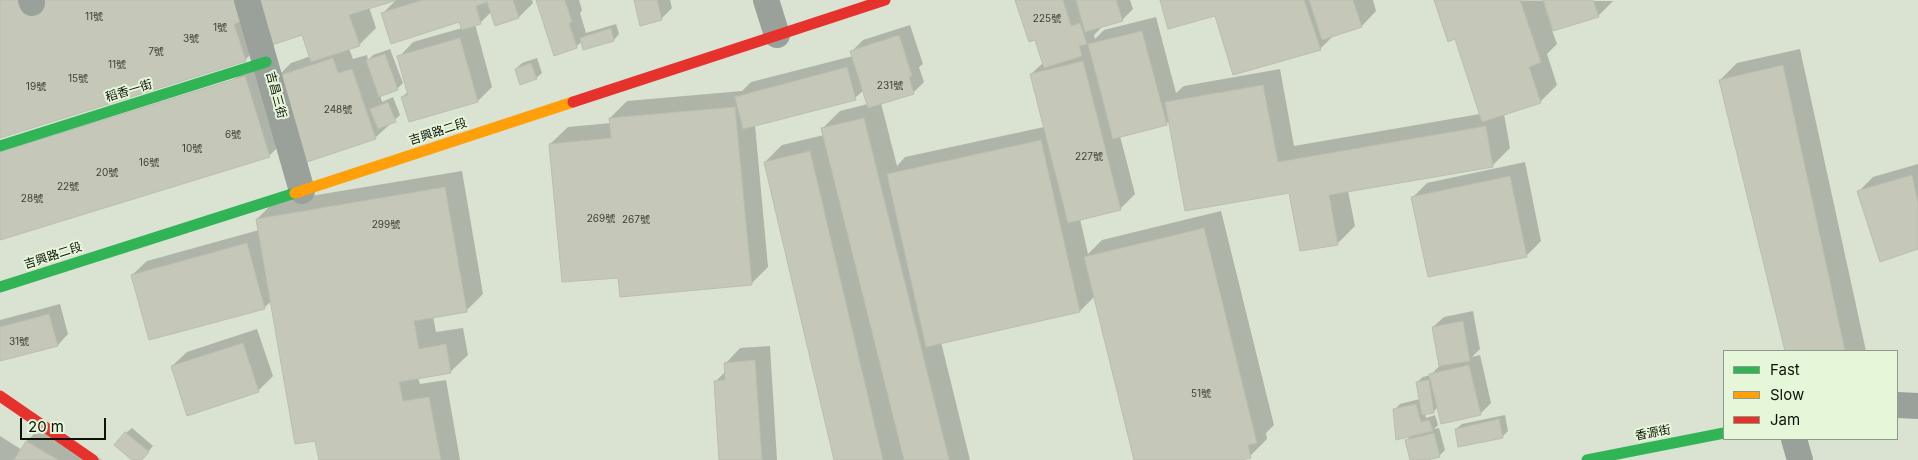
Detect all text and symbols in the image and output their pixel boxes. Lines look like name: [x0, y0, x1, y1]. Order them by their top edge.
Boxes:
house number: 11號: [85, 11, 103, 23]
house number: 225號: [1033, 13, 1061, 25]
house number: 1號: [213, 22, 227, 34]
house number: 3號: [183, 33, 199, 45]
house number: 7號: [148, 46, 164, 58]
house number: 11號: [108, 59, 126, 71]
street label: 吉昌三街: [263, 70, 289, 120]
house number: 15號: [68, 73, 88, 85]
street label: 稻香一街: [104, 77, 154, 105]
house number: 231號: [877, 80, 903, 92]
house number: 19號: [26, 81, 46, 93]
house number: 248號: [324, 104, 352, 116]
street label: 吉興路二段: [407, 116, 469, 148]
house number: 6號: [225, 129, 241, 141]
house number: 10號: [182, 143, 202, 155]
house number: 227號: [1075, 151, 1103, 163]
house number: 16號: [139, 157, 159, 169]
house number: 20號: [96, 167, 118, 179]
house number: 22號: [57, 181, 79, 193]
house number: 28號: [21, 193, 43, 205]
house number: 269號: [587, 213, 615, 225]
house number: 267號: [622, 214, 650, 226]
house number: 299號: [372, 219, 400, 231]
street label: 吉興路二段: [22, 240, 84, 272]
house number: 31號: [9, 336, 29, 348]
legend: [1723, 350, 1898, 440]
text: Fast: [1770, 360, 1800, 379]
text: Slow: [1770, 385, 1804, 404]
house number: 51號: [1191, 388, 1211, 400]
scale bar: [22, 408, 109, 440]
text: Jam: [1770, 410, 1800, 429]
text: 20 m: [28, 417, 64, 436]
street label: 香源街: [1634, 422, 1672, 444]

